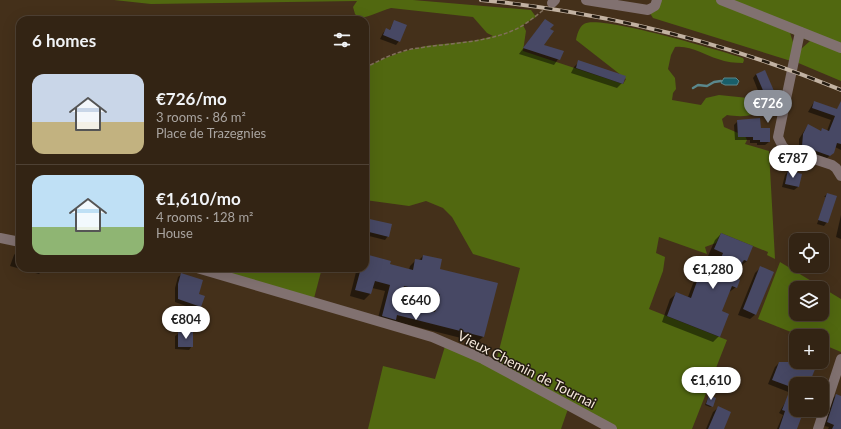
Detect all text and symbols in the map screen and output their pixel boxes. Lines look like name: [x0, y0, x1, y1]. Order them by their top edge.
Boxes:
icon: filters: [331, 29, 353, 51]
text: 6 homes: [32, 30, 96, 51]
text: €726/mo: [156, 88, 227, 109]
icon: home: [64, 90, 112, 138]
pin: €726: [744, 90, 792, 124]
text: €726: [753, 95, 783, 111]
text: 3 rooms · 86 m²: [156, 109, 246, 125]
text: Place de Trazegnies: [156, 125, 266, 141]
pin: €787: [769, 145, 817, 179]
text: €787: [778, 150, 808, 166]
text: €1,610/mo: [156, 188, 241, 209]
icon: home: [64, 191, 112, 239]
text: 4 rooms · 128 m²: [156, 209, 253, 225]
text: House: [156, 225, 193, 241]
map controls: [789, 233, 829, 417]
button: locate: [789, 233, 829, 273]
pin: €1,280: [680, 256, 746, 290]
text: €1,280: [693, 261, 733, 277]
button: layers: [789, 281, 829, 321]
pin: €640: [392, 287, 440, 321]
text: €640: [401, 292, 431, 308]
pin: €804: [162, 306, 210, 340]
text: €804: [171, 311, 201, 327]
street label: Vieux Chemin de Tournai: [455, 327, 599, 411]
button: +: [789, 329, 829, 369]
pin: €1,610: [678, 367, 744, 401]
text: €1,610: [691, 372, 731, 388]
button: −: [789, 377, 829, 417]

